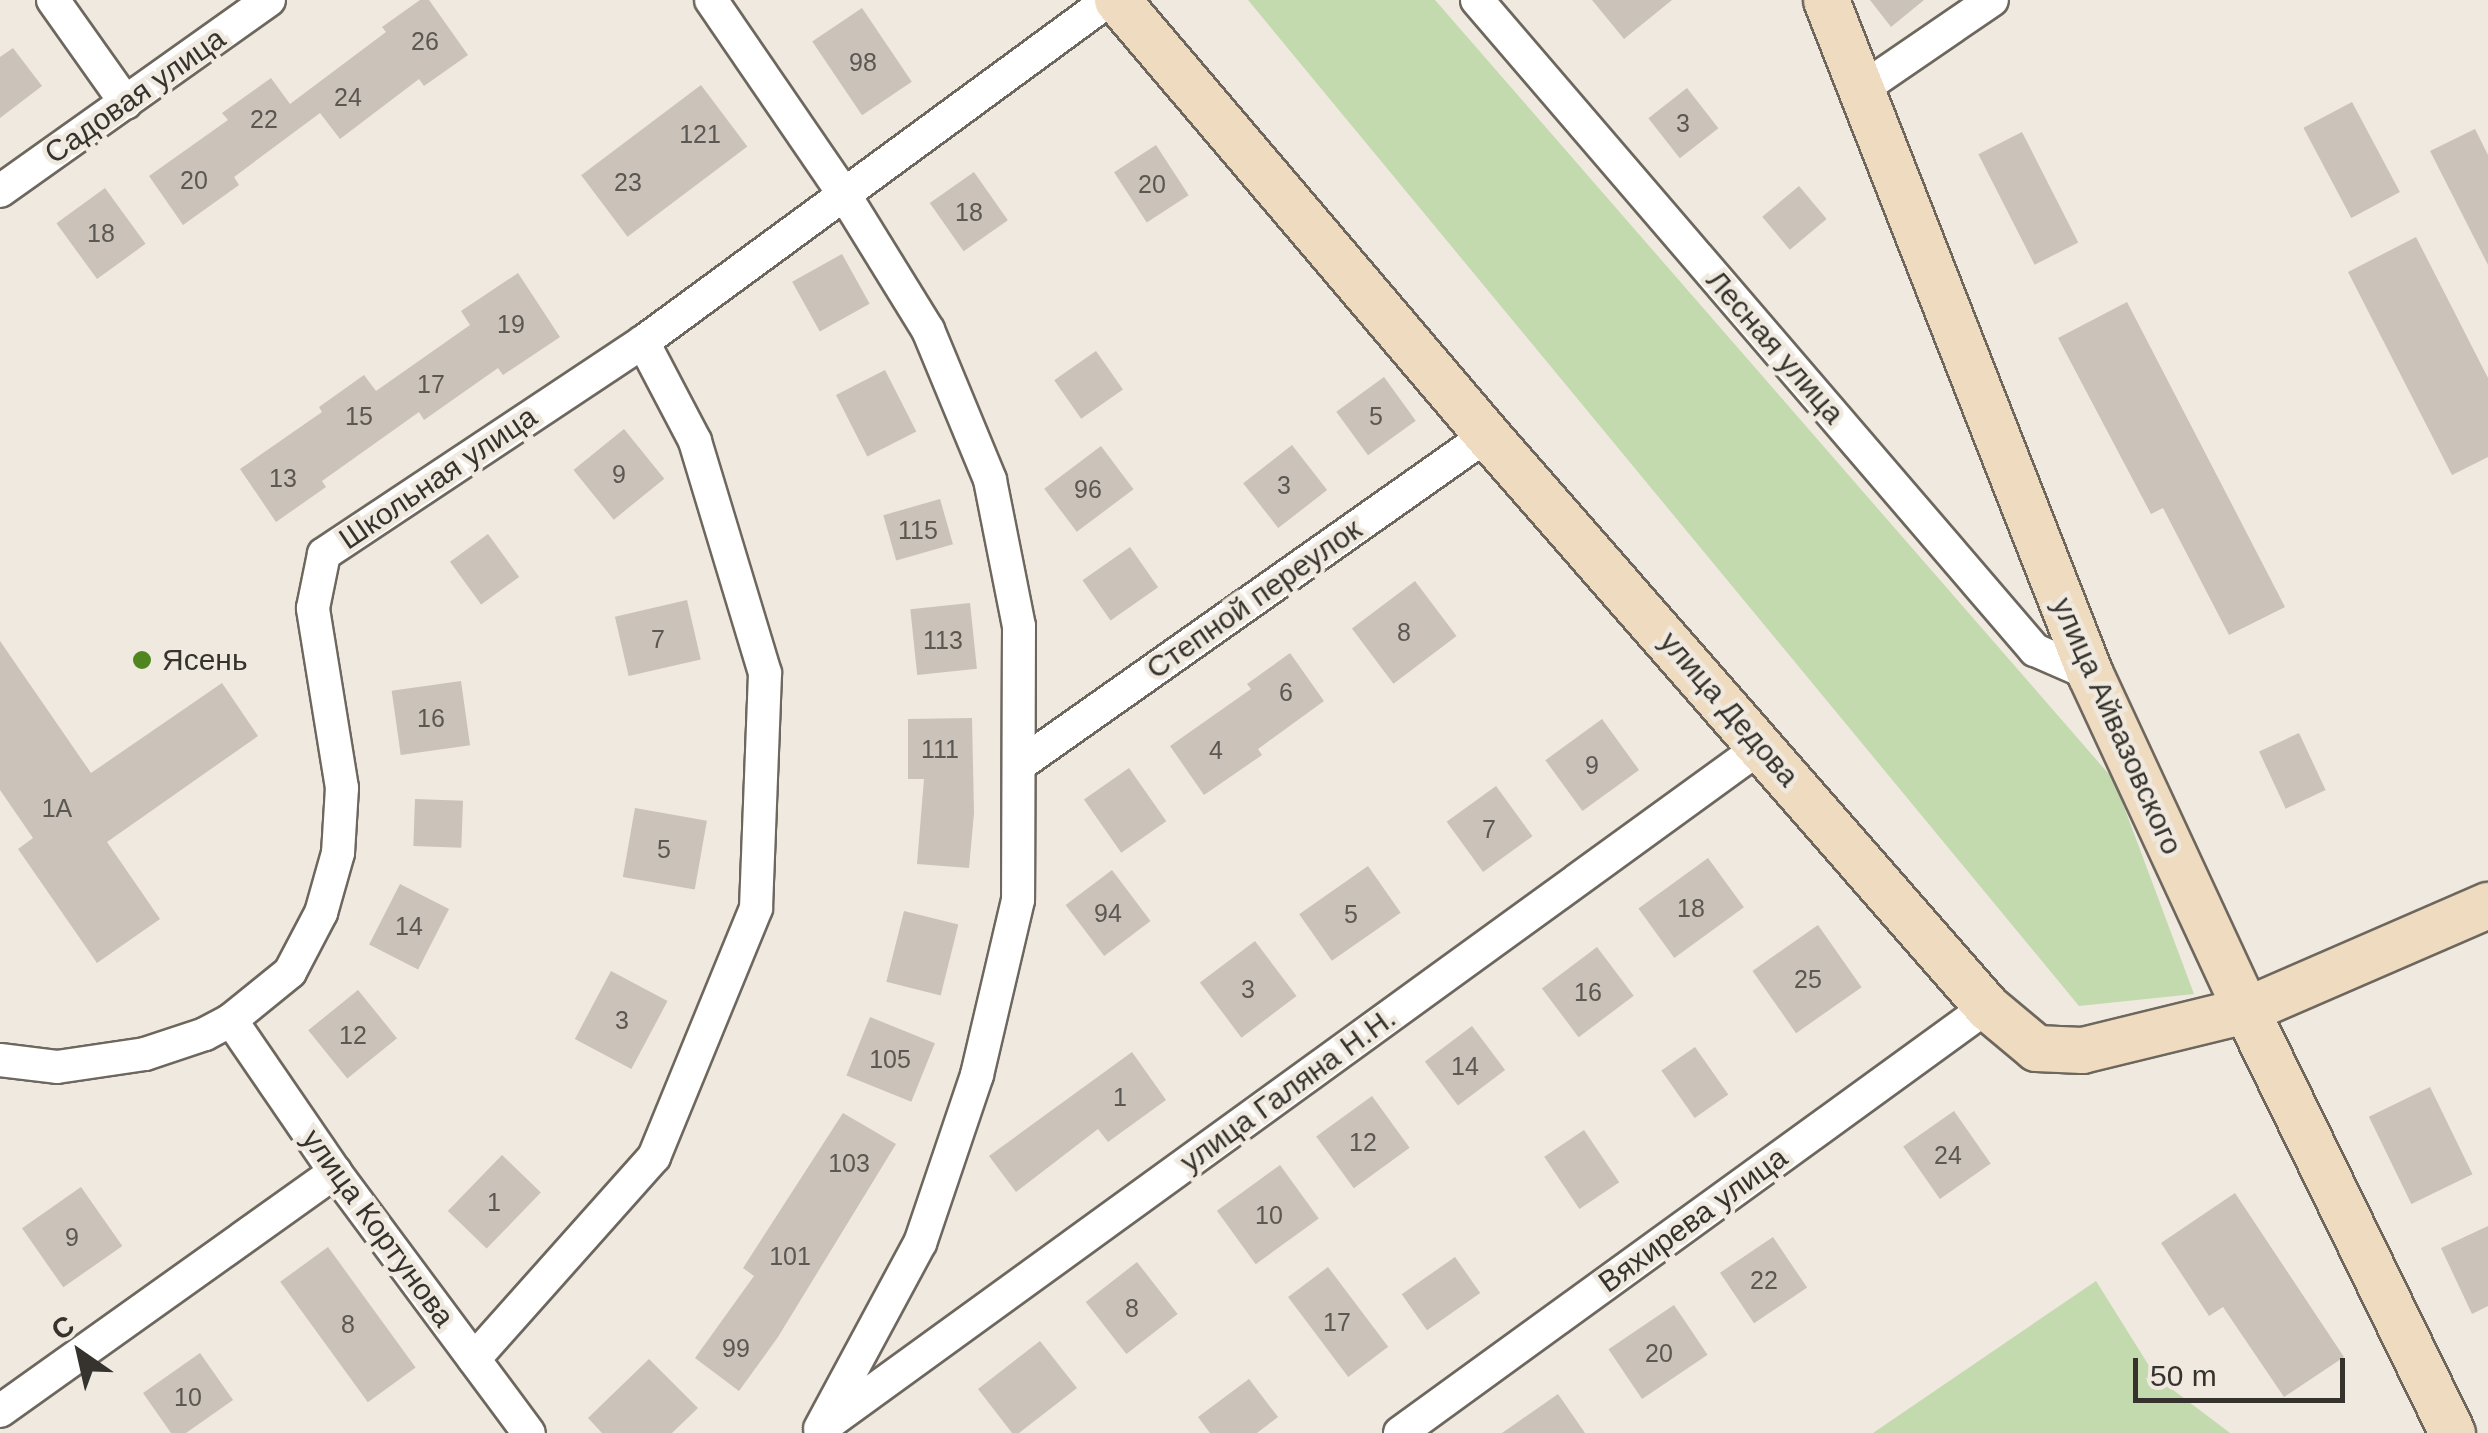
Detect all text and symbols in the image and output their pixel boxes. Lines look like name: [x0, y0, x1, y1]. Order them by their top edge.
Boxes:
street label: Садовая улица: [38, 20, 232, 172]
house number: 26: [411, 26, 439, 56]
house number: 98: [849, 47, 877, 77]
house number: 24: [334, 82, 362, 112]
house number: 22: [250, 104, 278, 134]
house number: 3: [1676, 108, 1690, 138]
house number: 121: [679, 119, 721, 149]
house number: 20: [180, 165, 208, 195]
house number: 23: [614, 167, 642, 197]
house number: 20: [1138, 169, 1166, 199]
house number: 18: [955, 197, 983, 227]
house number: 18: [87, 218, 115, 248]
street label: Лесная улица: [1699, 263, 1851, 431]
house number: 19: [497, 309, 525, 339]
house number: 17: [417, 369, 445, 399]
street label: Школьная улица: [332, 399, 544, 557]
house number: 15: [345, 401, 373, 431]
house number: 5: [1369, 401, 1383, 431]
house number: 9: [612, 459, 626, 489]
house number: 13: [269, 463, 297, 493]
house number: 3: [1277, 470, 1291, 500]
house number: 96: [1074, 474, 1102, 504]
street label: Степной переулок: [1140, 511, 1368, 687]
house number: 115: [898, 515, 938, 545]
street label: улица Айвазовского: [2044, 592, 2190, 860]
house number: 8: [1397, 617, 1411, 647]
house number: 7: [651, 624, 665, 654]
street label: улица Дедова: [1652, 624, 1806, 794]
house number: 113: [923, 625, 963, 655]
place label: Ясень: [162, 642, 248, 678]
marker: Ясень: [131, 649, 153, 671]
house number: 6: [1279, 677, 1293, 707]
house number: 16: [417, 703, 445, 733]
house number: 111: [921, 734, 959, 764]
house number: 4: [1209, 735, 1223, 765]
house number: 9: [1585, 750, 1599, 780]
house number: 1А: [42, 793, 72, 823]
house number: 7: [1482, 814, 1496, 844]
house number: 5: [657, 834, 671, 864]
house number: 18: [1677, 893, 1705, 923]
house number: 94: [1094, 898, 1122, 928]
house number: 5: [1344, 899, 1358, 929]
house number: 14: [395, 911, 423, 941]
house number: 25: [1794, 964, 1822, 994]
house number: 3: [1241, 974, 1255, 1004]
house number: 16: [1574, 977, 1602, 1007]
street label: улица Галяна Н.Н.: [1173, 1000, 1403, 1180]
house number: 3: [615, 1005, 629, 1035]
house number: 12: [339, 1020, 367, 1050]
house number: 105: [869, 1044, 911, 1074]
house number: 14: [1451, 1051, 1479, 1081]
house number: 1: [1113, 1082, 1127, 1112]
street label: улица Кортунова: [294, 1122, 462, 1334]
house number: 12: [1349, 1127, 1377, 1157]
street label: Вяхирева улица: [1592, 1140, 1794, 1300]
house number: 24: [1934, 1140, 1962, 1170]
house number: 103: [828, 1148, 870, 1178]
house number: 1: [487, 1187, 501, 1217]
house number: 10: [1255, 1200, 1283, 1230]
house number: 9: [65, 1222, 79, 1252]
house number: 101: [769, 1241, 811, 1271]
house number: 22: [1750, 1265, 1778, 1295]
house number: 8: [1125, 1293, 1139, 1323]
north arrow: [30, 1303, 130, 1403]
house number: 17: [1323, 1307, 1351, 1337]
text: С: [46, 1309, 80, 1346]
house number: 8: [341, 1309, 355, 1339]
house number: 99: [722, 1333, 750, 1363]
house number: 20: [1645, 1338, 1673, 1368]
scale bar: [2138, 1338, 2350, 1400]
text: 50 m: [2150, 1359, 2217, 1392]
house number: 10: [174, 1382, 202, 1412]

